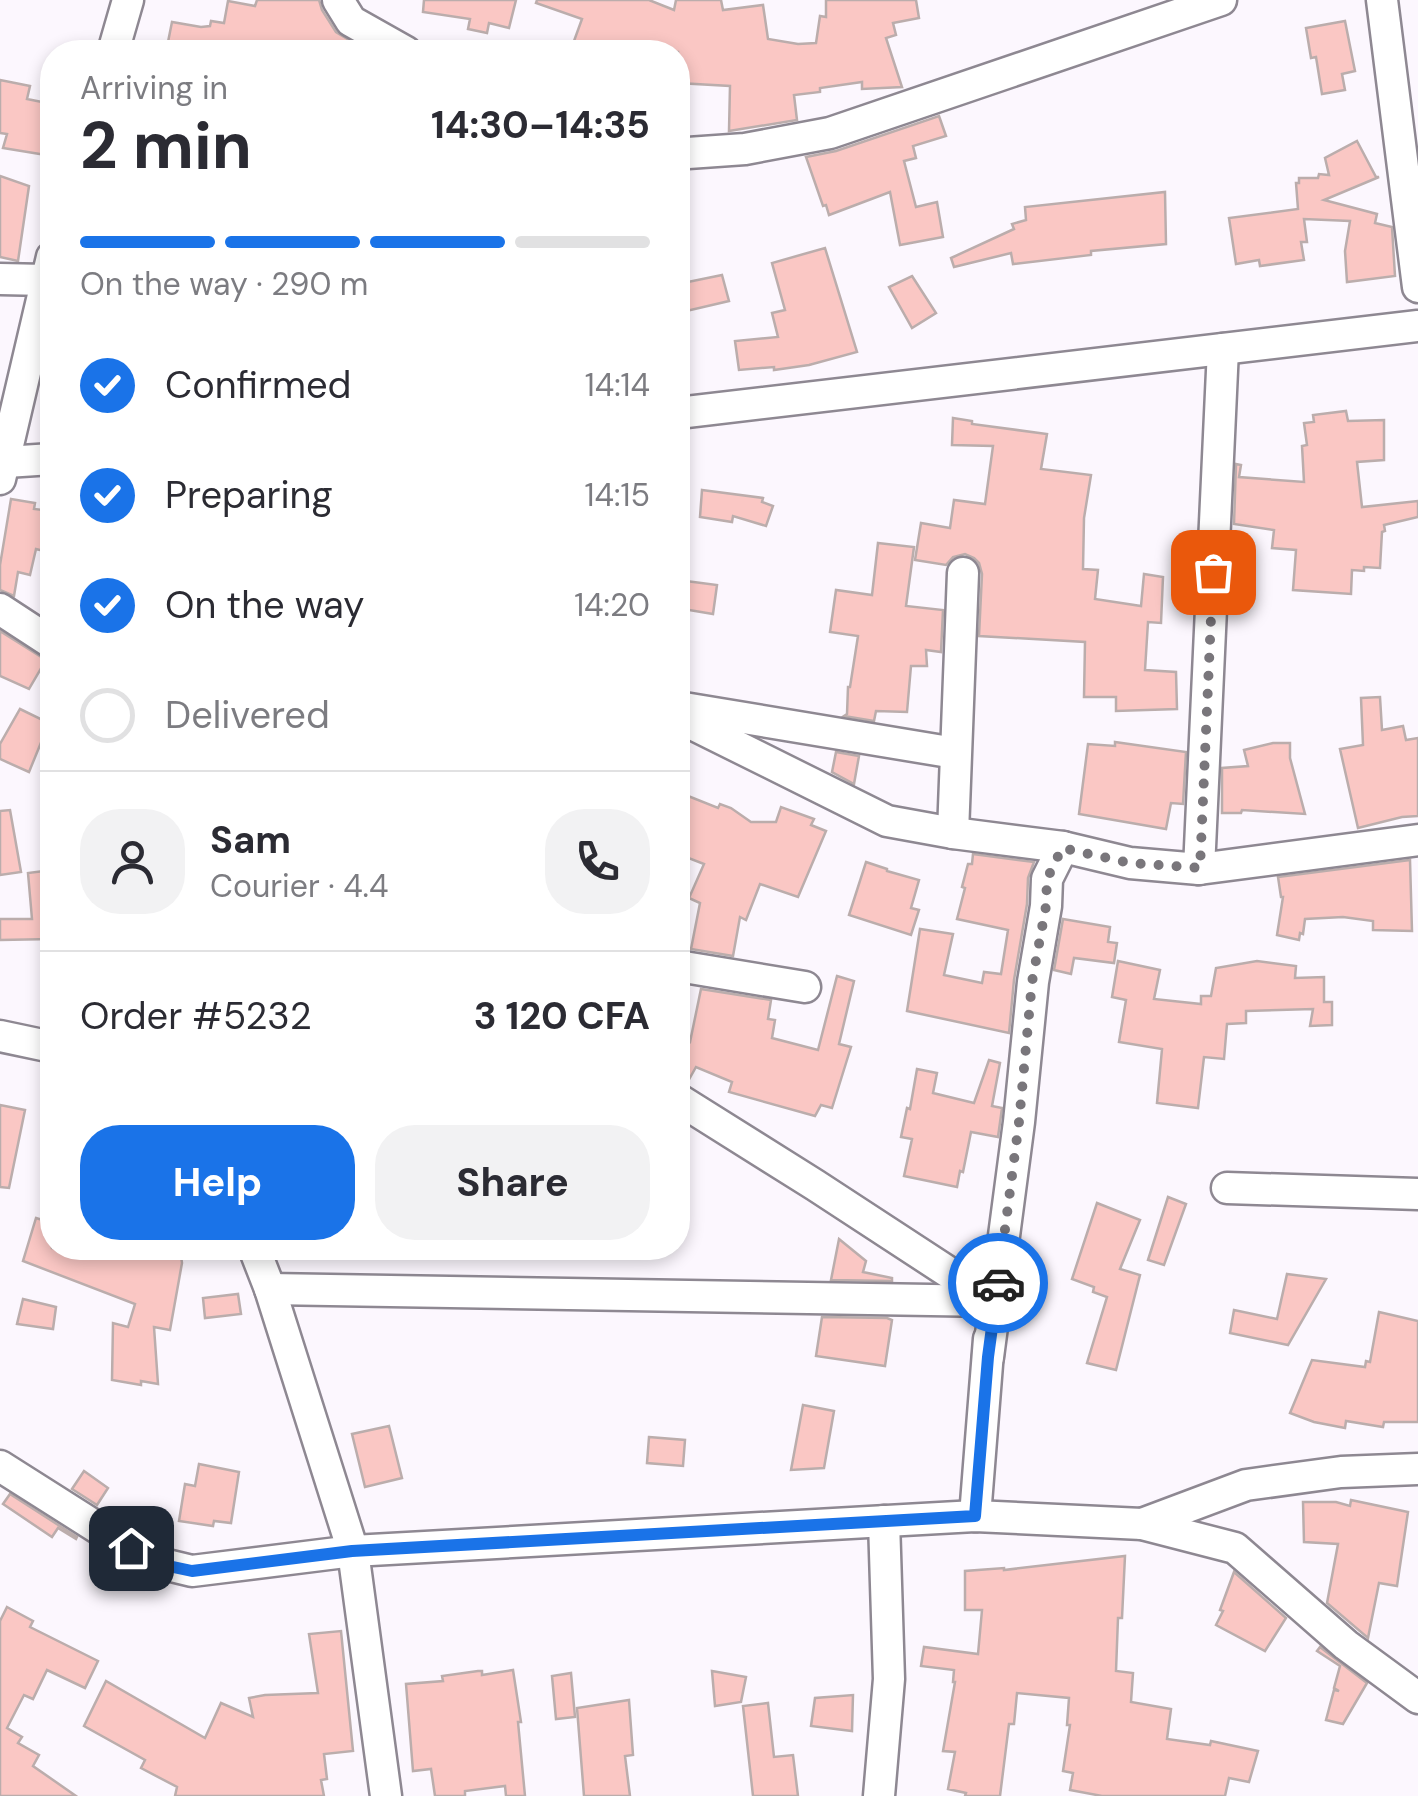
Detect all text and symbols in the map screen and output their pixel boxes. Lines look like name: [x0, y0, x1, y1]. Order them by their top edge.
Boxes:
text: Arriving in: [80, 67, 228, 109]
text: 14:30–14:35: [431, 100, 650, 150]
text: 2 min: [80, 104, 252, 188]
text: On the way · 290 m: [80, 263, 368, 305]
icon: check: [80, 358, 135, 413]
text: Confirmed: [165, 360, 351, 410]
text: 14:14: [585, 364, 650, 406]
icon: check: [80, 468, 135, 523]
text: Preparing: [165, 470, 333, 520]
text: 14:15: [585, 474, 650, 516]
pin: [1171, 530, 1256, 615]
icon: bag: [1186, 545, 1241, 600]
icon: check: [80, 578, 135, 633]
text: On the way: [165, 580, 364, 630]
text: 14:20: [574, 584, 650, 626]
text: Delivered: [165, 690, 330, 740]
button: person: [80, 809, 185, 914]
button: phone: [545, 809, 650, 914]
text: Sam: [210, 815, 291, 865]
text: Courier · 4.4: [210, 865, 388, 907]
text: Order #5232: [80, 991, 312, 1041]
text: 3 120 CFA: [474, 991, 650, 1041]
button: Help: [80, 1125, 355, 1240]
button: Share: [375, 1125, 650, 1240]
courier: [948, 1233, 1048, 1333]
icon: car: [971, 1256, 1026, 1311]
pin: [89, 1506, 174, 1591]
icon: home: [104, 1521, 159, 1576]

